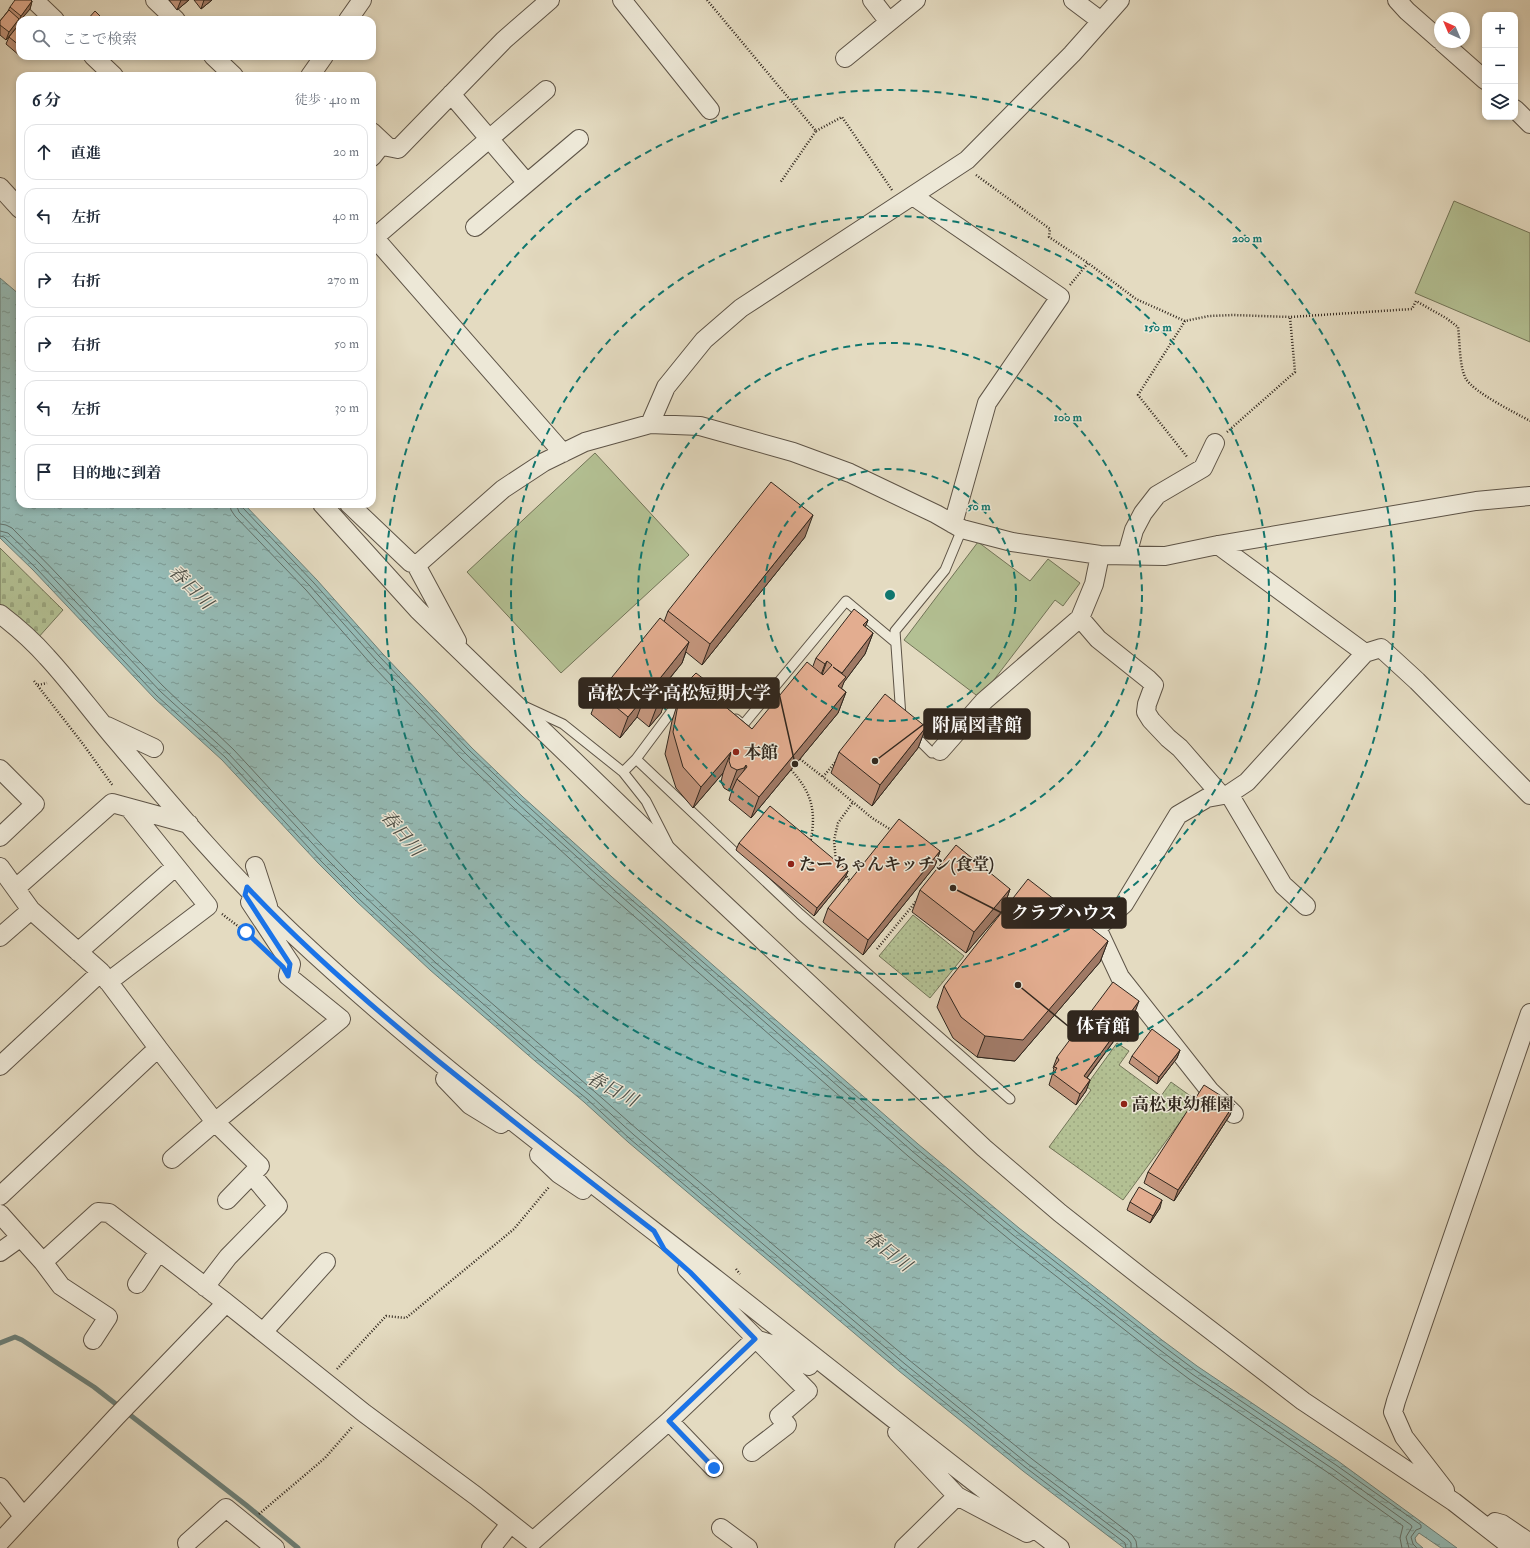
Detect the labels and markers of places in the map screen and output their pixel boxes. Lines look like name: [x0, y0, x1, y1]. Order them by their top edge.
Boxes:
centre of rings: [883, 588, 897, 602]
callout: 高松大学·高松短期大学: [579, 678, 779, 708]
callout: 附属図書館: [924, 709, 1030, 739]
place label: 本館: [744, 742, 778, 763]
marker: 本館: [731, 747, 741, 757]
place label: たーちゃんキッチン(食堂): [799, 854, 994, 876]
marker: たーちゃんキッチン(食堂): [786, 859, 796, 869]
callout: クラブハウス: [1002, 898, 1126, 928]
callout: 体育館: [1068, 1011, 1138, 1041]
place label: 高松東幼稚園: [1132, 1094, 1234, 1115]
marker: 高松東幼稚園: [1119, 1099, 1129, 1109]

